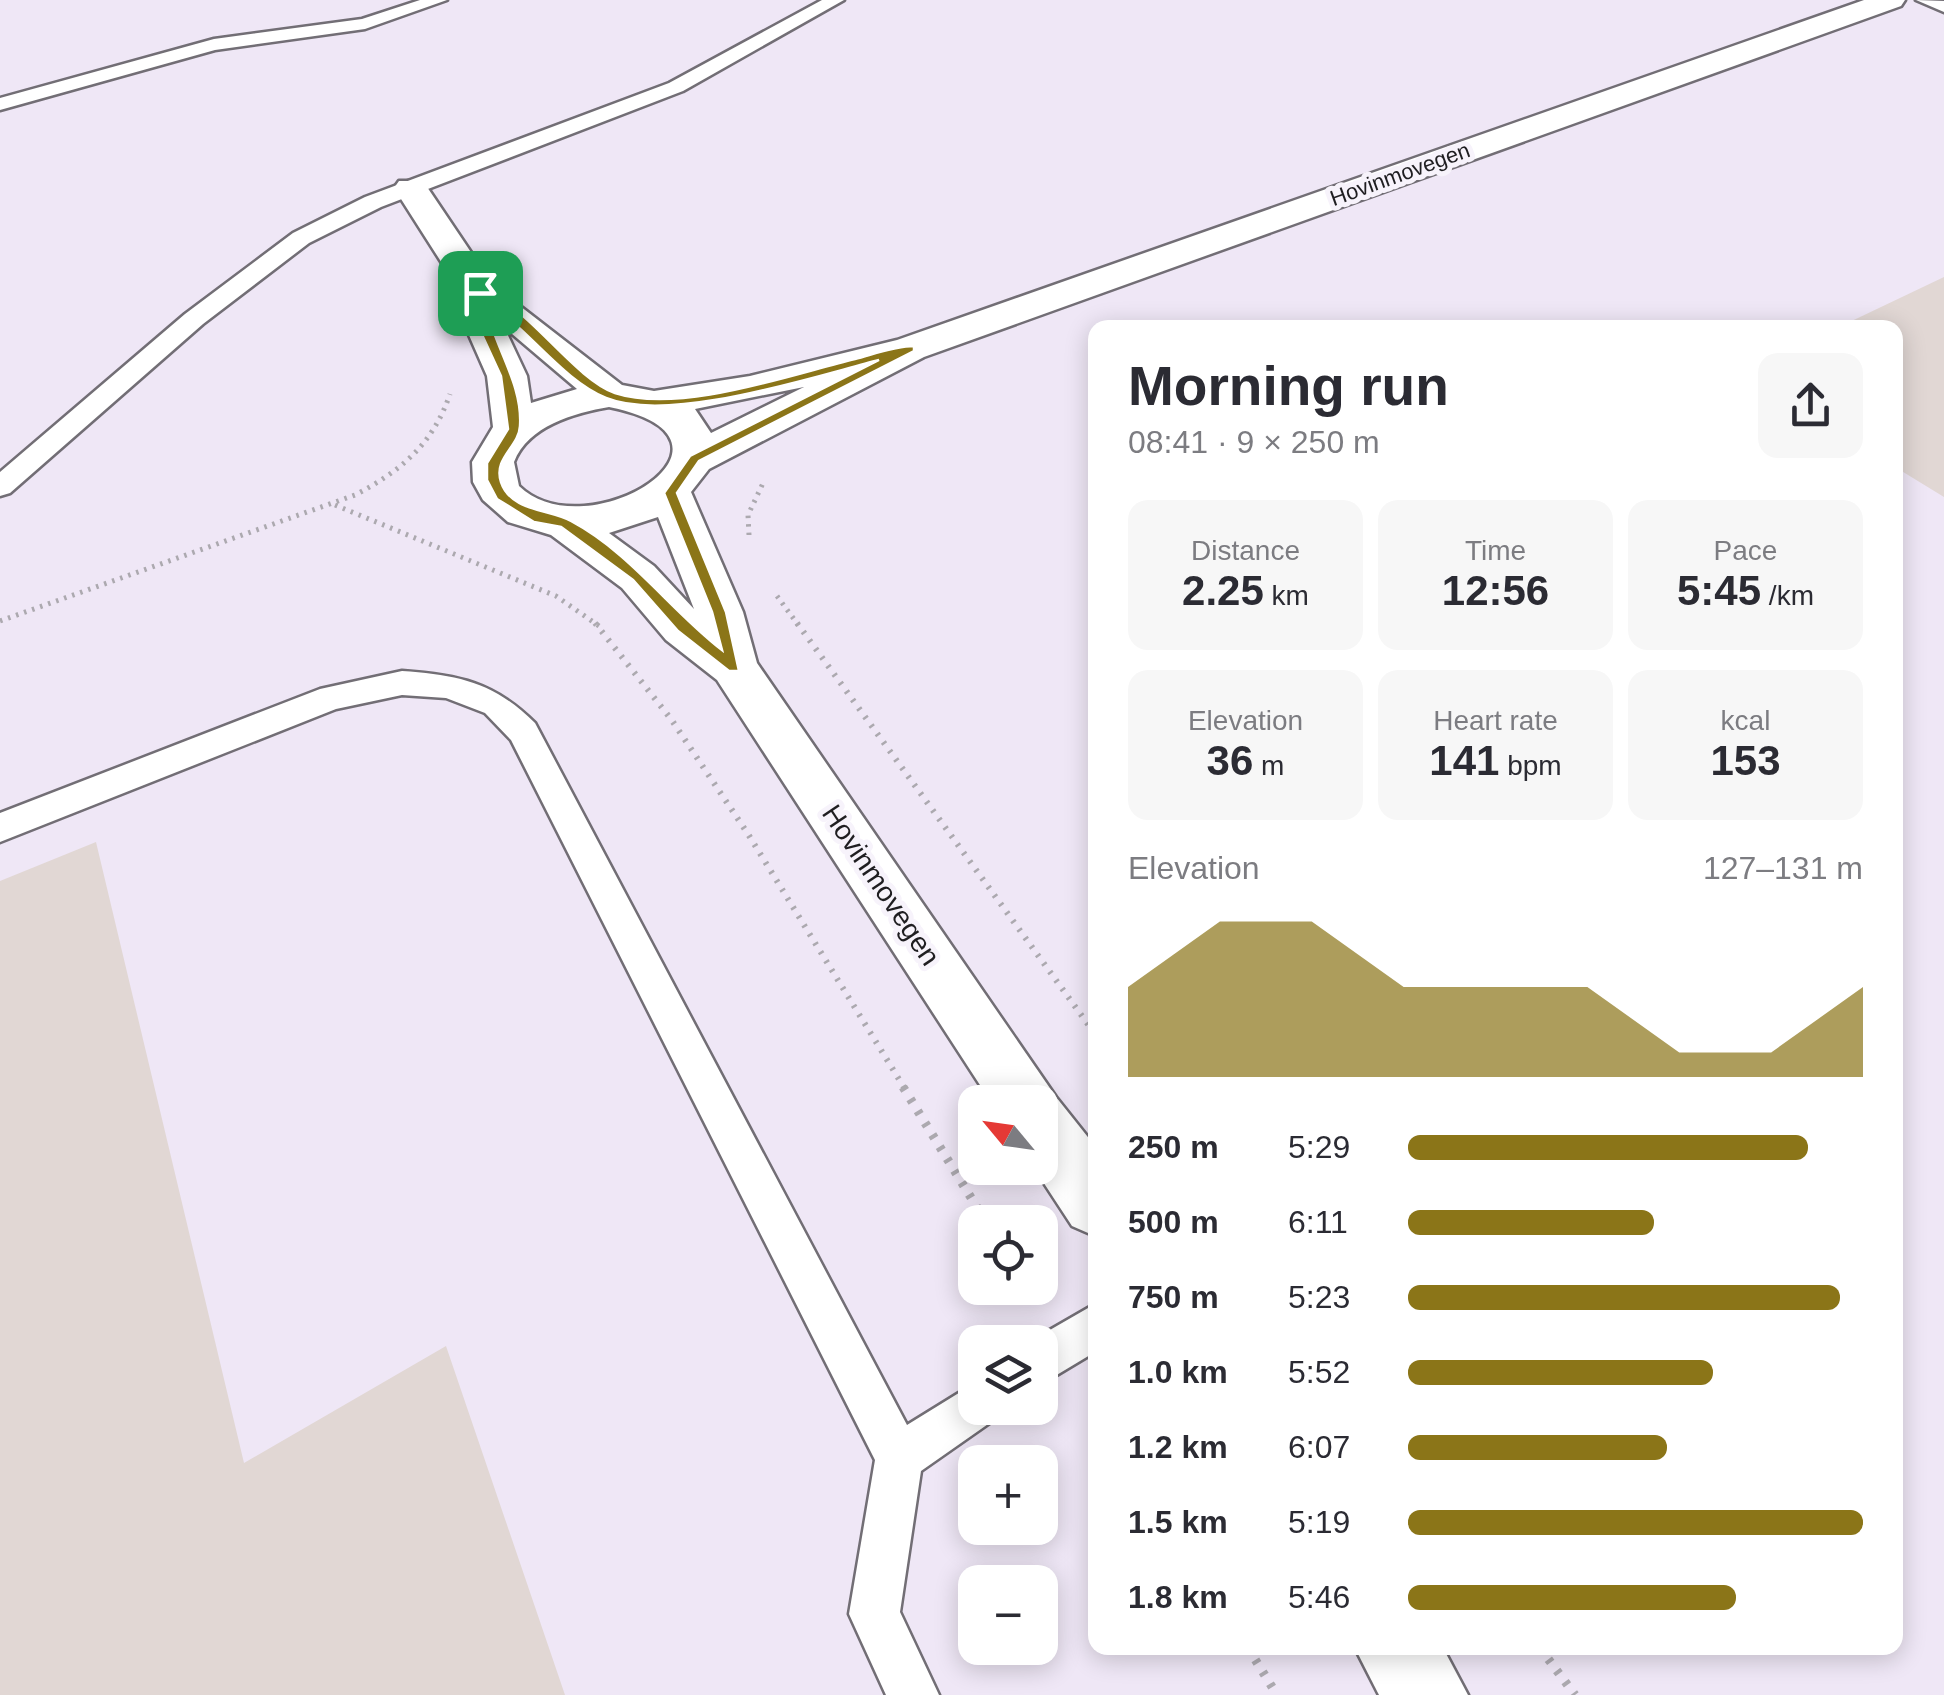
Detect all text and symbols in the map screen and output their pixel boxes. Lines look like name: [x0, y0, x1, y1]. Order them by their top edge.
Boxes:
street label: Hovinmovegen: [1327, 137, 1473, 211]
pin: [438, 251, 523, 336]
icon: arrive: [453, 266, 508, 321]
button: share: [1758, 353, 1863, 458]
text: Morning run: [1128, 355, 1449, 417]
text: 08:41 · 9 × 250 m: [1128, 424, 1380, 460]
text: Distance: [1191, 535, 1300, 566]
text: Time: [1465, 535, 1526, 566]
text: Pace: [1714, 535, 1777, 566]
text: 2.25: [1182, 567, 1264, 614]
text: 12:56: [1442, 567, 1549, 614]
text: 5:45: [1677, 567, 1761, 614]
text: km: [1264, 580, 1309, 611]
text: /km: [1761, 580, 1814, 611]
text: Elevation: [1188, 705, 1303, 736]
text: Heart rate: [1433, 705, 1558, 736]
text: kcal: [1721, 705, 1770, 736]
text: 36: [1207, 737, 1253, 784]
text: 141: [1429, 737, 1499, 784]
text: 153: [1710, 737, 1781, 784]
text: m: [1253, 750, 1284, 781]
text: bpm: [1499, 750, 1562, 781]
street label: Hovinmovegen: [816, 799, 946, 971]
text: Elevation: [1128, 850, 1260, 886]
text: 127–131 m: [1703, 850, 1863, 886]
north arrow: [958, 1085, 1058, 1185]
map controls: [958, 1085, 1058, 1665]
text: 250 m: [1128, 1129, 1219, 1165]
text: 5:29: [1288, 1129, 1350, 1165]
text: 500 m: [1128, 1204, 1219, 1240]
text: 6:11: [1288, 1204, 1348, 1240]
button: locate: [958, 1205, 1058, 1305]
text: 750 m: [1128, 1279, 1219, 1315]
text: 5:23: [1288, 1279, 1350, 1315]
button: layers: [958, 1325, 1058, 1425]
text: 1.0 km: [1128, 1354, 1228, 1390]
text: 5:52: [1288, 1354, 1350, 1390]
text: 1.2 km: [1128, 1429, 1228, 1465]
text: 6:07: [1288, 1429, 1350, 1465]
button: +: [958, 1445, 1058, 1545]
text: 1.5 km: [1128, 1504, 1228, 1540]
text: 5:19: [1288, 1504, 1350, 1540]
button: −: [958, 1565, 1058, 1665]
text: 1.8 km: [1128, 1579, 1228, 1615]
text: 5:46: [1288, 1579, 1350, 1615]

